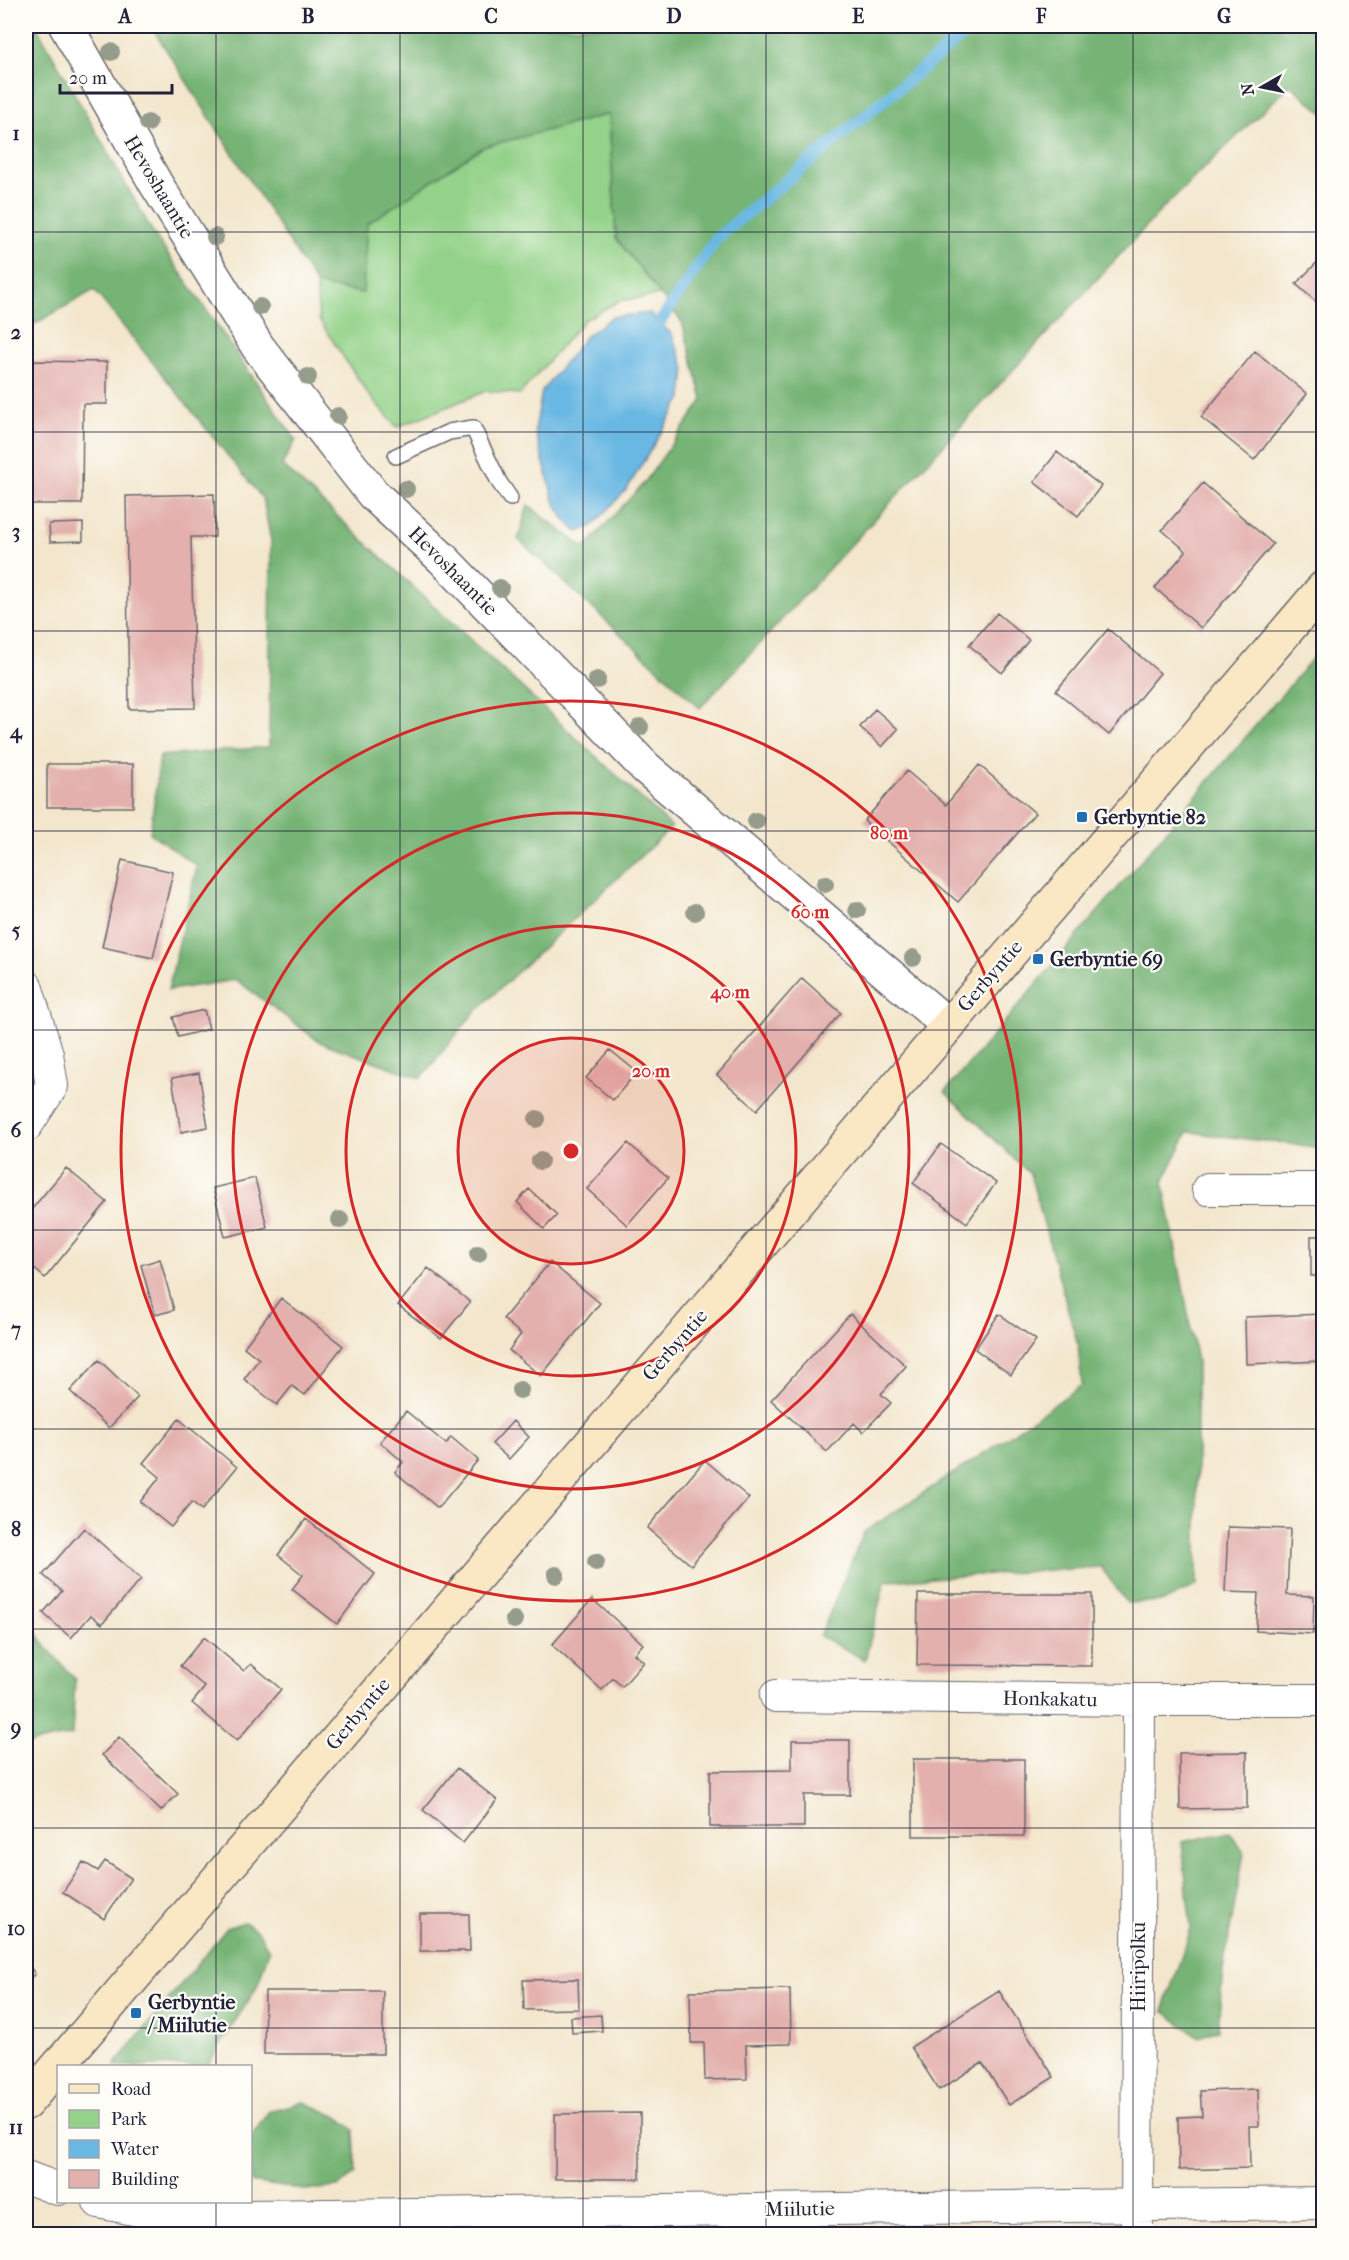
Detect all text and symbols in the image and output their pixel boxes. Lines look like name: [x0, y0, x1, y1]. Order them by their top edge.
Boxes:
text: A: [117, 5, 133, 28]
text: B: [301, 5, 315, 28]
text: C: [484, 5, 498, 28]
text: D: [666, 5, 682, 28]
text: E: [852, 5, 864, 28]
text: F: [1035, 5, 1047, 28]
text: G: [1217, 5, 1231, 28]
scale bar: [60, 57, 172, 95]
north arrow: [1232, 57, 1292, 117]
text: 20 m: [69, 68, 107, 89]
text: N: [1237, 81, 1258, 97]
text: 1: [12, 122, 20, 145]
street label: Hevoshaantie: [119, 131, 199, 243]
text: 2: [11, 321, 21, 344]
text: 3: [12, 520, 20, 543]
street label: Hevoshaantie: [404, 522, 502, 620]
text: 4: [9, 720, 23, 744]
place label: Gerbyntie 82: [1094, 806, 1206, 829]
marker: Gerbyntie 82: [1075, 810, 1089, 824]
text: 80 m: [870, 823, 909, 844]
text: 60 m: [791, 902, 830, 923]
text: 5: [12, 919, 21, 942]
street label: Gerbyntie: [953, 935, 1027, 1016]
place label: Gerbyntie 69: [1050, 948, 1163, 971]
marker: Gerbyntie 69: [1031, 952, 1045, 966]
text: 40 m: [709, 982, 751, 1003]
text: 20 m: [632, 1061, 671, 1082]
text: 6: [11, 1119, 23, 1142]
centre of rings: [561, 1141, 581, 1161]
street label: Gerbyntie: [638, 1304, 712, 1385]
text: 7: [10, 1318, 21, 1341]
text: 8: [11, 1518, 21, 1541]
street label: Gerbyntie: [321, 1673, 395, 1755]
street label: Honkakatu: [1002, 1687, 1098, 1711]
text: 9: [10, 1717, 21, 1740]
text: 10: [7, 1917, 25, 1940]
street label: Hiiripolku: [1127, 1921, 1150, 2012]
place label: Gerbyntie / Miilutie: [147, 1991, 235, 2037]
marker: Gerbyntie / Miilutie: [129, 2006, 143, 2020]
legend: [57, 2065, 252, 2203]
text: Road: [111, 2079, 151, 2100]
text: Park: [111, 2109, 148, 2130]
text: 11: [9, 2116, 23, 2139]
text: Water: [110, 2139, 159, 2160]
text: Building: [111, 2169, 179, 2190]
street label: Miilutie: [765, 2197, 835, 2221]

